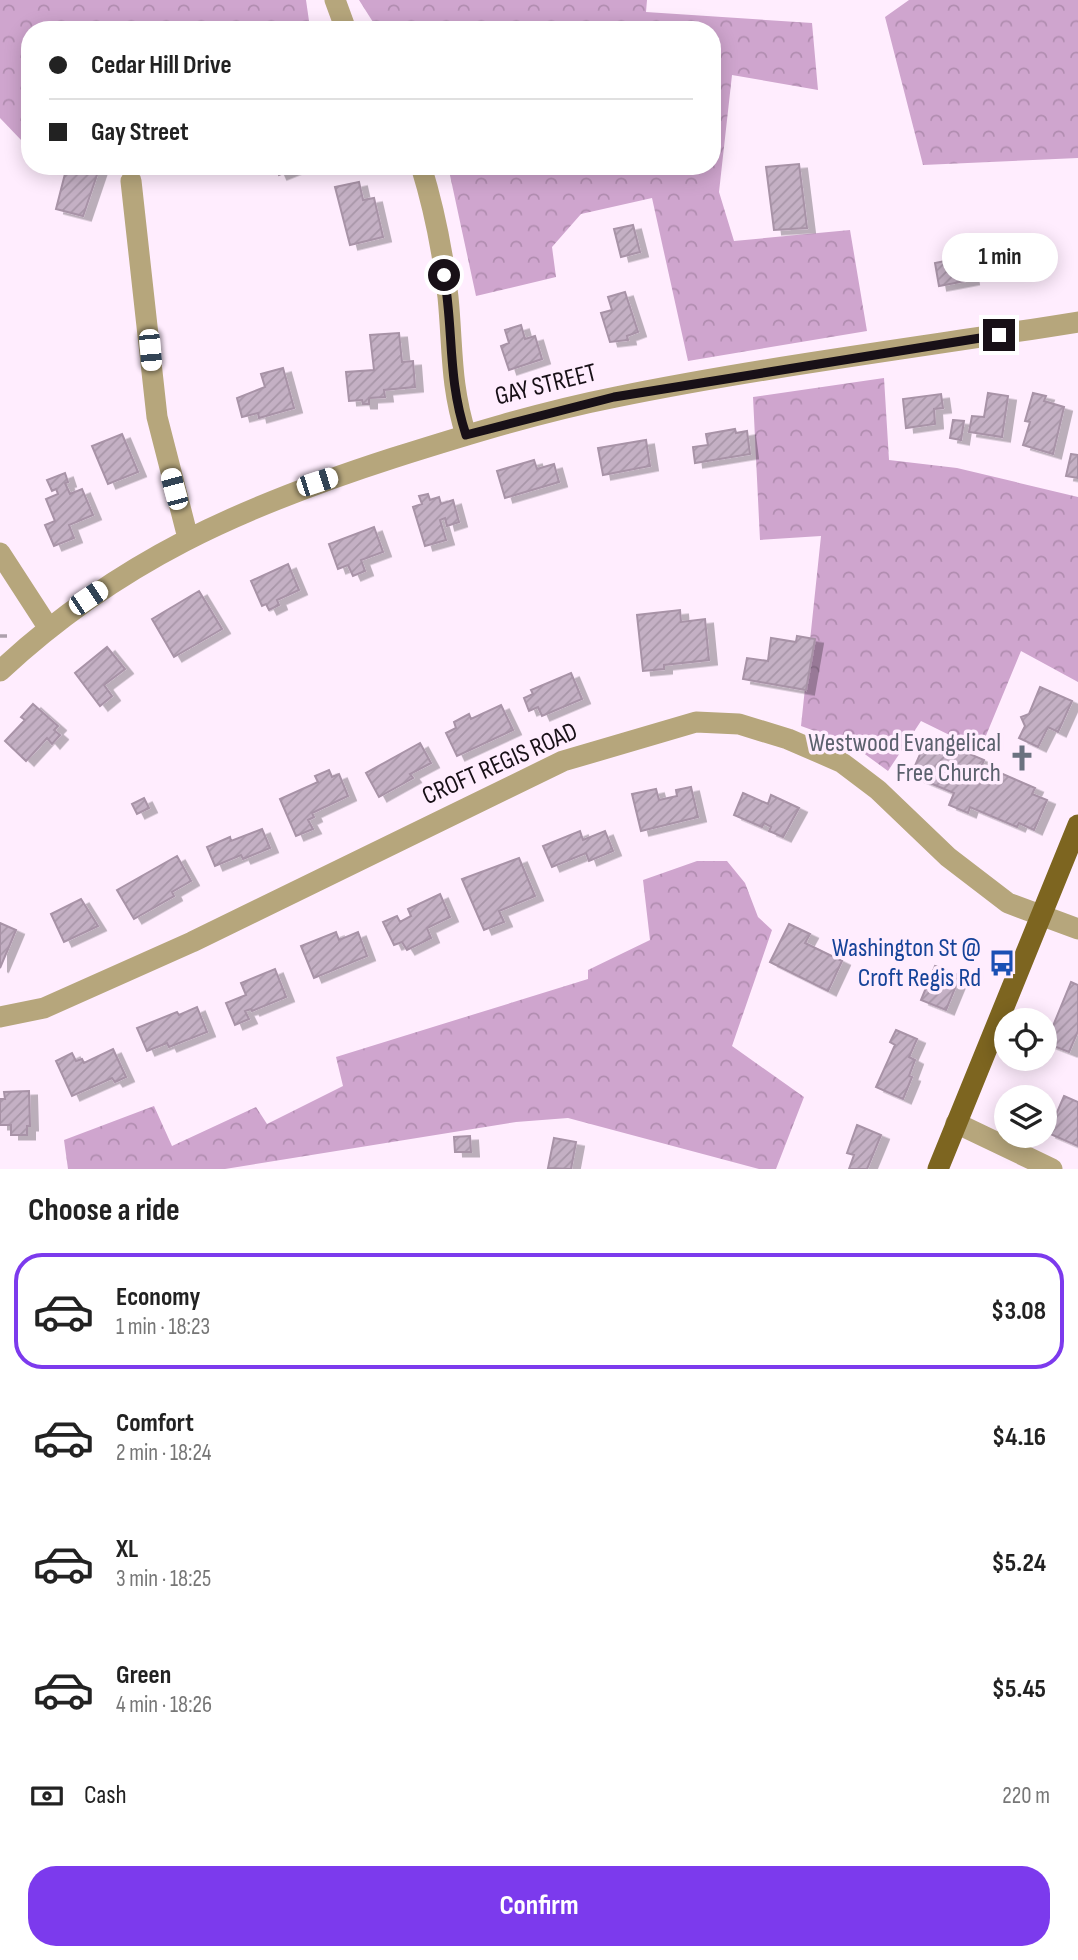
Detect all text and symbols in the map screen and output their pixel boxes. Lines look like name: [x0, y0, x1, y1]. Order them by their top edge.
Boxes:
text: Cedar Hill Drive: [91, 50, 232, 81]
text: Gay Street: [91, 117, 189, 148]
callout: 1 min: [941, 233, 1057, 282]
text: 1 min: [979, 243, 1021, 271]
route start: [428, 259, 460, 291]
route end: [983, 319, 1015, 351]
car: [138, 328, 163, 372]
street label: GAY STREET: [492, 357, 600, 413]
car: [159, 466, 190, 512]
car: [294, 466, 341, 498]
car: [65, 578, 112, 618]
street label: CROFT REGIS ROAD: [418, 716, 582, 812]
place label: Westwood Evangelical Free Church: [808, 728, 1001, 789]
church icon: Westwood Evangelical Free Church: [1007, 743, 1037, 773]
place label: Washington St @ Croft Regis Rd: [832, 933, 981, 994]
bus stop icon: Washington St @ Croft Regis Rd: [987, 948, 1017, 978]
map controls: [994, 1008, 1057, 1148]
button: locate: [994, 1008, 1057, 1071]
button: layers: [994, 1085, 1057, 1148]
text: Choose a ride: [28, 1191, 180, 1230]
icon: car: [32, 1280, 95, 1343]
text: Economy: [116, 1282, 200, 1313]
text: $3.08: [991, 1296, 1046, 1327]
text: 1 min · 18:23: [116, 1313, 210, 1341]
icon: car: [32, 1406, 95, 1469]
text: Comfort: [116, 1408, 194, 1439]
text: $4.16: [992, 1422, 1046, 1453]
text: 2 min · 18:24: [116, 1439, 211, 1467]
icon: car: [32, 1532, 95, 1595]
text: XL: [116, 1534, 138, 1565]
text: $5.24: [991, 1548, 1046, 1579]
text: 3 min · 18:25: [116, 1565, 211, 1593]
icon: car: [32, 1658, 95, 1721]
text: Green: [116, 1660, 171, 1691]
text: $5.45: [992, 1674, 1046, 1705]
text: 4 min · 18:26: [116, 1691, 212, 1719]
icon: cash: [28, 1777, 66, 1815]
text: Cash: [84, 1780, 127, 1811]
text: 220 m: [1002, 1782, 1050, 1810]
button: Confirm: [28, 1866, 1050, 1946]

